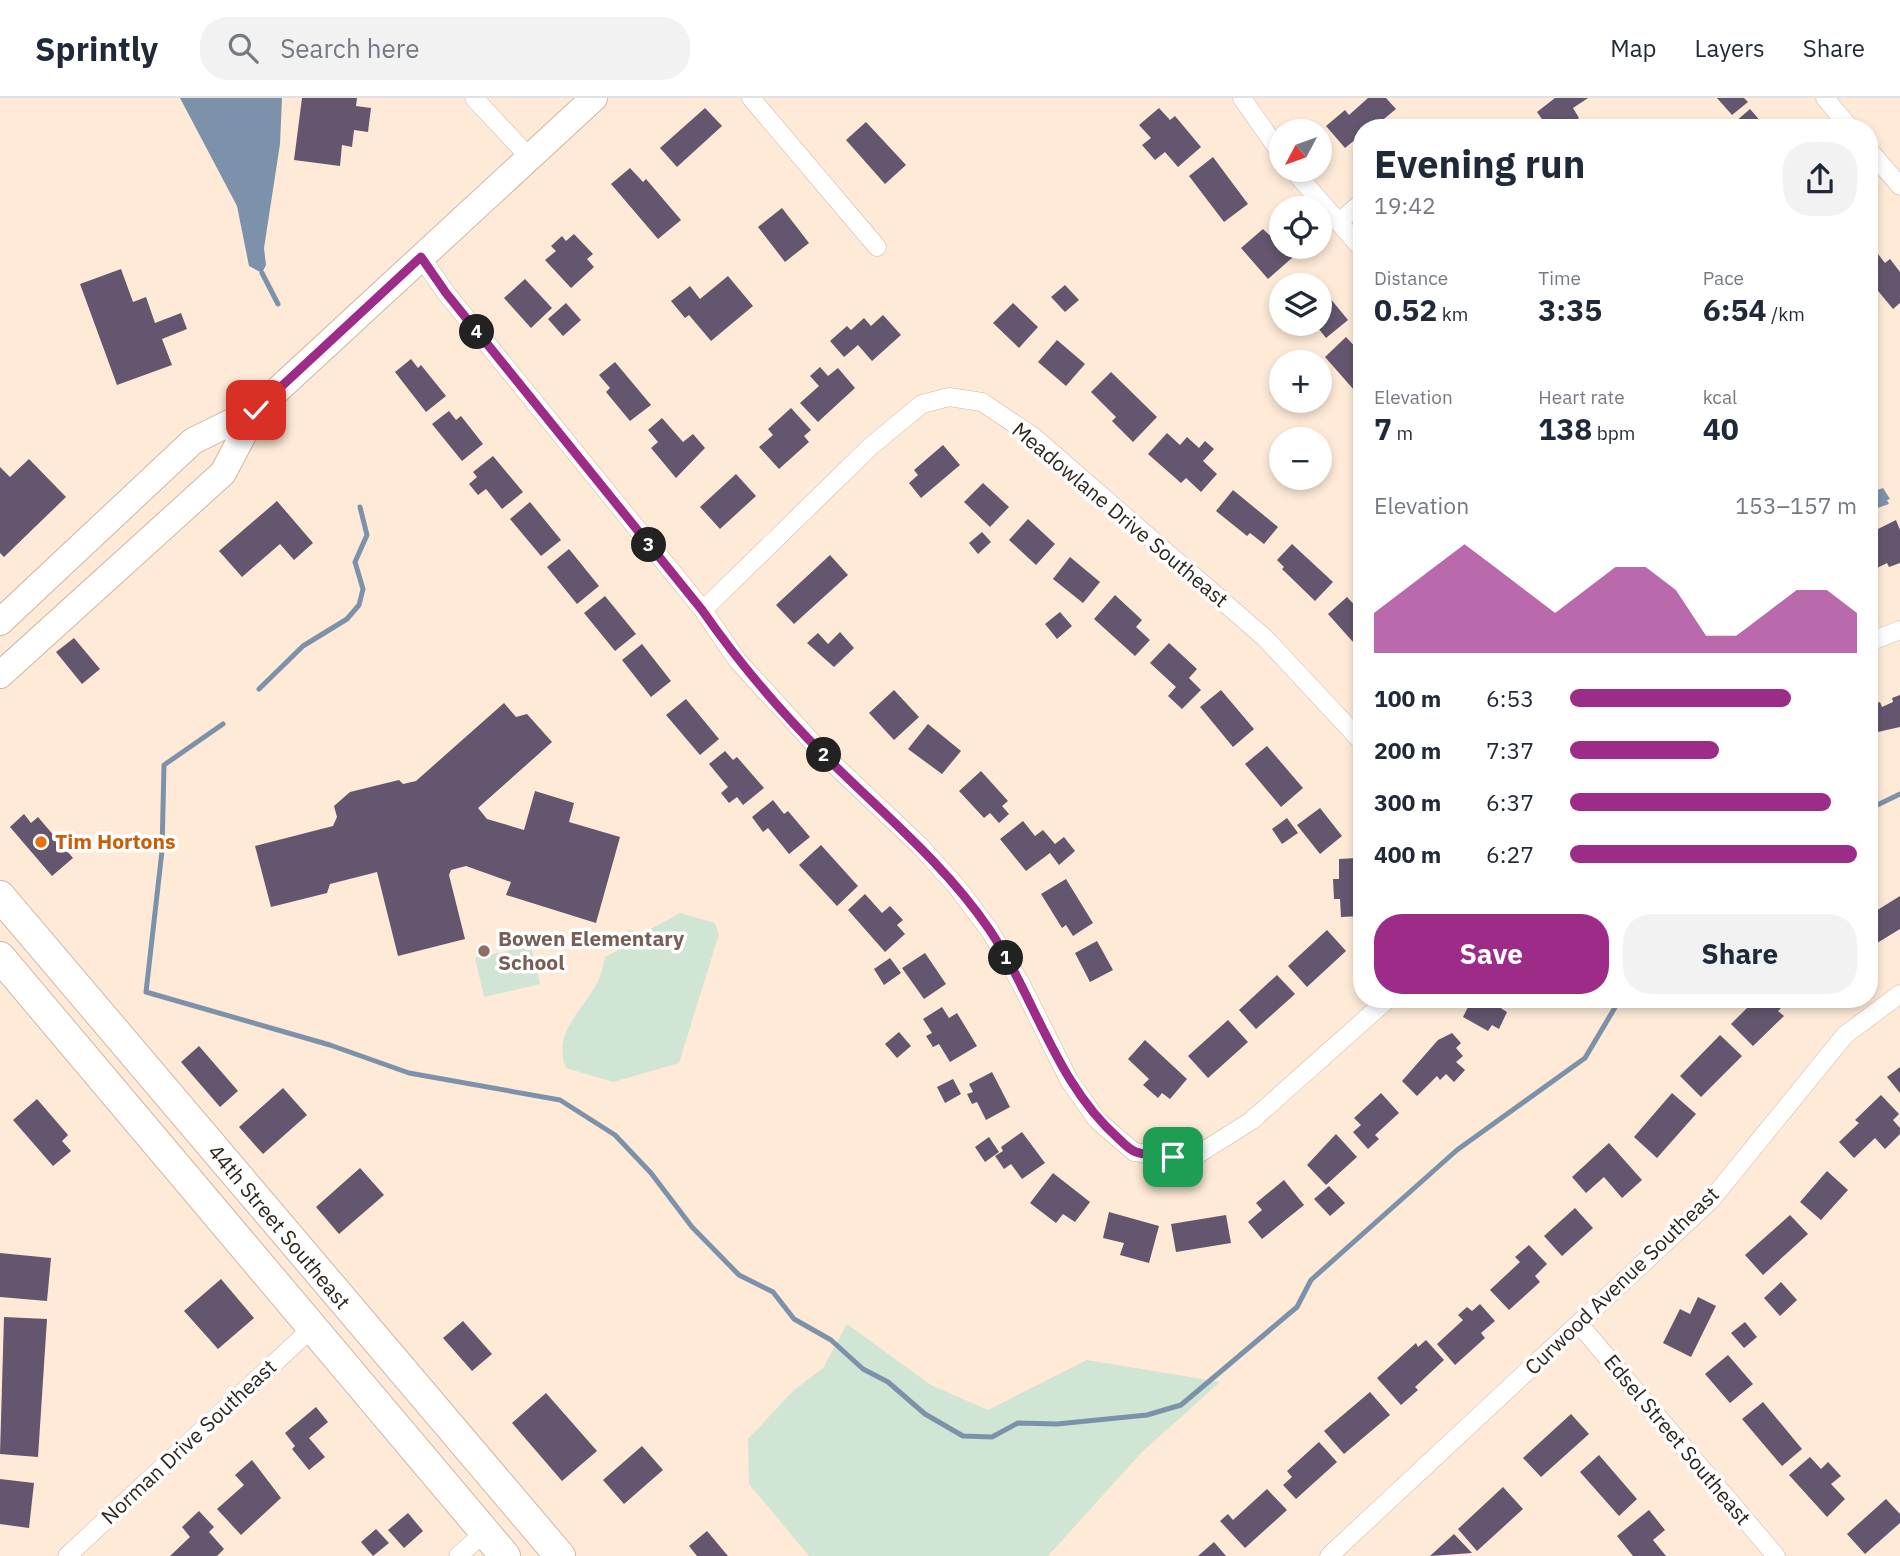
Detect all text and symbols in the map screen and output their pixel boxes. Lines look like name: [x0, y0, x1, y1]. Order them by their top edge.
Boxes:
search box: [200, 17, 690, 80]
text: Sprintly: [35, 27, 158, 70]
icon: search: [224, 29, 262, 67]
text: Search here: [280, 31, 420, 65]
text: Map: [1610, 32, 1657, 64]
text: Layers: [1695, 32, 1765, 64]
text: Share: [1803, 32, 1865, 64]
north arrow: [1269, 119, 1332, 182]
map controls: [1269, 119, 1332, 490]
text: Evening run: [1374, 139, 1585, 188]
button: share: [1783, 142, 1857, 216]
text: 19:42: [1374, 190, 1436, 220]
button: locate: [1269, 196, 1332, 259]
text: Distance: [1374, 266, 1448, 290]
text: Time: [1538, 266, 1581, 290]
text: Pace: [1703, 266, 1744, 290]
button: layers: [1269, 273, 1332, 336]
text: 0.52: [1374, 290, 1437, 329]
text: 3:35: [1538, 290, 1602, 329]
text: 6:54: [1703, 290, 1767, 329]
text: km: [1437, 302, 1468, 326]
text: /km: [1767, 302, 1805, 326]
pin: 4: [460, 314, 494, 350]
text: 4: [471, 319, 482, 343]
button: +: [1269, 350, 1332, 413]
pin: [226, 380, 286, 440]
text: Elevation: [1374, 385, 1453, 409]
text: Heart rate: [1538, 385, 1625, 409]
text: kcal: [1703, 385, 1737, 409]
icon: check: [237, 391, 275, 429]
text: 7: [1374, 409, 1392, 448]
text: 138: [1538, 409, 1592, 448]
text: 40: [1703, 409, 1739, 448]
street label: Meadowlane Drive Southeast: [1007, 415, 1235, 613]
text: m: [1392, 421, 1413, 445]
text: bpm: [1592, 421, 1635, 445]
button: −: [1269, 427, 1332, 490]
text: Elevation: [1374, 490, 1469, 520]
text: 153–157 m: [1735, 490, 1857, 520]
pin: 3: [632, 528, 666, 562]
text: 3: [643, 532, 654, 556]
text: 100 m: [1374, 683, 1441, 713]
text: 6:53: [1486, 683, 1534, 713]
text: 200 m: [1374, 735, 1441, 765]
text: 7:37: [1486, 735, 1534, 765]
pin: 2: [806, 738, 842, 772]
text: 2: [818, 742, 829, 766]
text: 300 m: [1374, 787, 1441, 817]
text: 6:37: [1486, 787, 1534, 817]
place label: Tim Hortons: [55, 827, 176, 855]
marker: Tim Hortons: [33, 834, 49, 850]
text: 400 m: [1374, 839, 1441, 869]
text: 6:27: [1486, 839, 1534, 869]
button: Save: [1374, 914, 1609, 994]
button: Share: [1623, 914, 1857, 994]
place label: Bowen Elementary School: [498, 924, 685, 976]
pin: 1: [988, 940, 1024, 976]
marker: Bowen Elementary School: [476, 943, 492, 959]
text: 1: [1000, 945, 1011, 969]
pin: [1143, 1127, 1203, 1187]
street label: 44th Street Southeast: [202, 1138, 357, 1315]
icon: arrive: [1154, 1138, 1192, 1176]
street label: Curwood Avenue Southeast: [1518, 1180, 1725, 1381]
street label: Edsel Street Southeast: [1598, 1348, 1757, 1531]
street label: Norman Drive Southeast: [95, 1353, 282, 1530]

